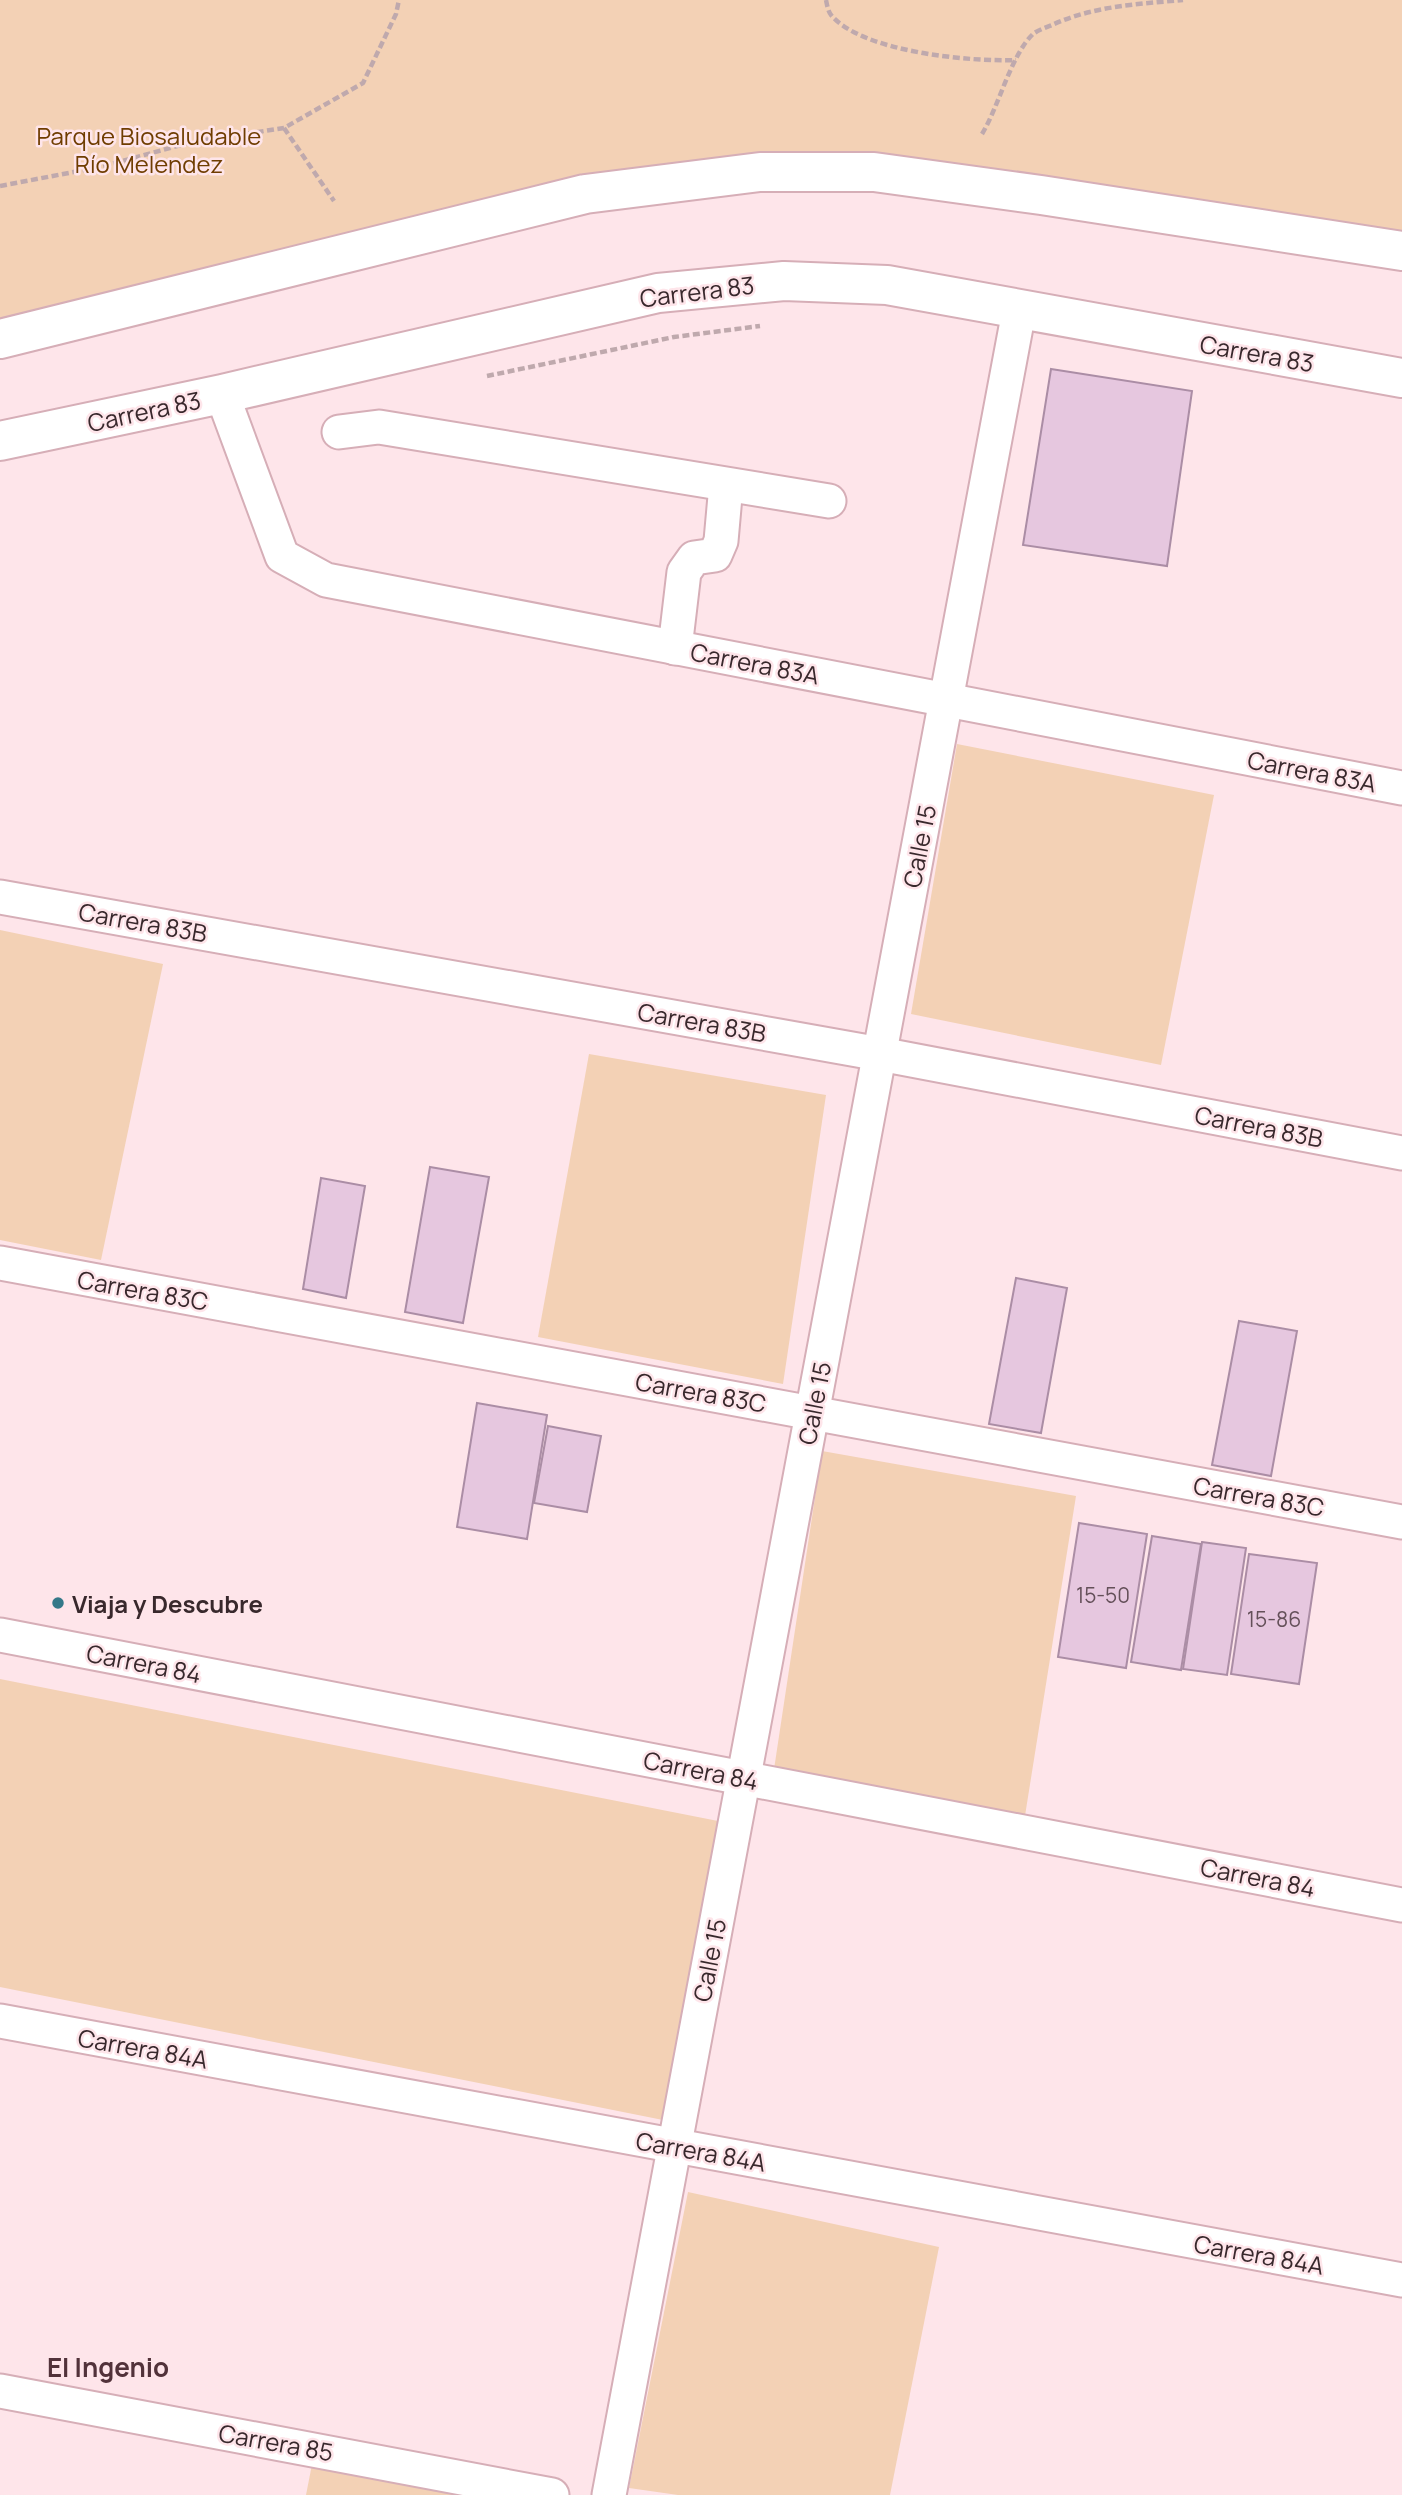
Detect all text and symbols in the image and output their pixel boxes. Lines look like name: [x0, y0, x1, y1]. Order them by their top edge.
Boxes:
park label: Parque Biosaludable Río Melendez: [37, 119, 261, 180]
street label: Carrera 83: [638, 268, 756, 314]
street label: Carrera 83: [1197, 327, 1317, 379]
street label: Carrera 83: [84, 383, 204, 439]
street label: Carrera 83A: [688, 634, 822, 692]
street label: Carrera 83A: [1245, 742, 1379, 800]
street label: Calle 15: [895, 802, 943, 890]
street label: Carrera 83B: [76, 894, 210, 950]
street label: Carrera 83B: [635, 994, 769, 1050]
street label: Carrera 83B: [1192, 1097, 1326, 1155]
street label: Carrera 83C: [75, 1262, 211, 1318]
street label: Calle 15: [790, 1359, 838, 1447]
street label: Carrera 83C: [633, 1364, 769, 1420]
street label: Carrera 83C: [1191, 1468, 1327, 1524]
house number: 15-50: [1076, 1581, 1130, 1609]
place label: Viaja y Descubre: [72, 1587, 263, 1620]
marker: Viaja y Descubre: [50, 1595, 66, 1611]
house number: 15-86: [1247, 1605, 1301, 1633]
street label: Carrera 84: [84, 1636, 204, 1690]
street label: Carrera 84: [641, 1743, 761, 1797]
street label: Carrera 84: [1198, 1850, 1318, 1904]
street label: Calle 15: [685, 1916, 733, 2004]
street label: Carrera 84A: [75, 2020, 211, 2076]
street label: Carrera 84A: [633, 2123, 769, 2179]
street label: Carrera 84A: [1191, 2226, 1327, 2282]
district label: El Ingenio: [47, 2349, 169, 2385]
street label: Carrera 85: [216, 2416, 336, 2468]

